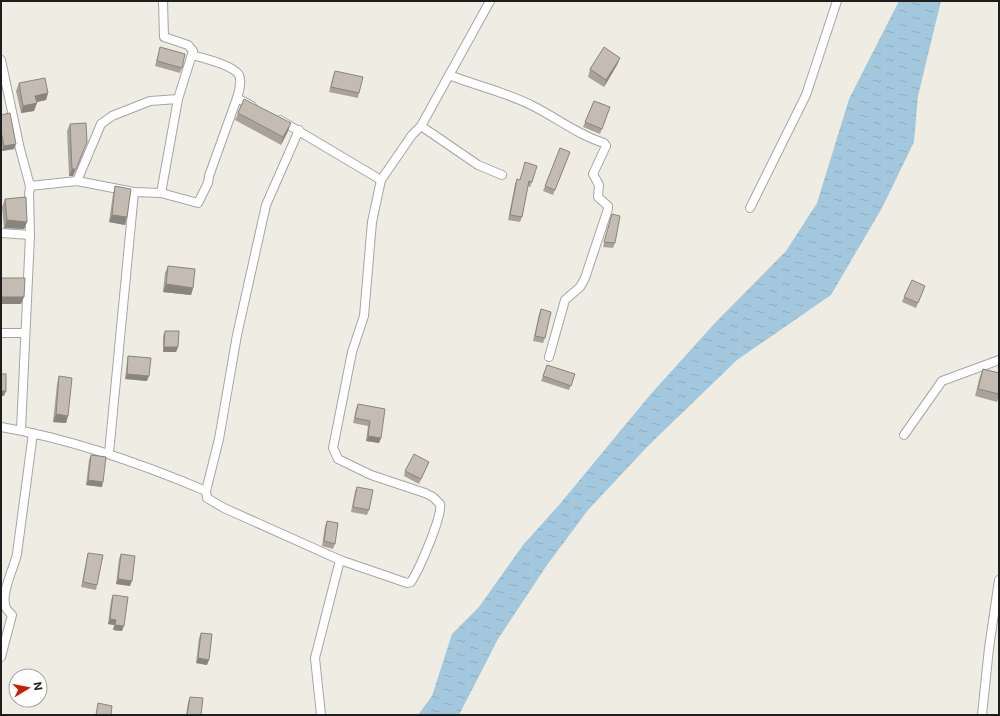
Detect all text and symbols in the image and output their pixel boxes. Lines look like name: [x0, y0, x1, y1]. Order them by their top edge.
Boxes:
north arrow: [8, 668, 48, 708]
text: N: [30, 681, 45, 692]

